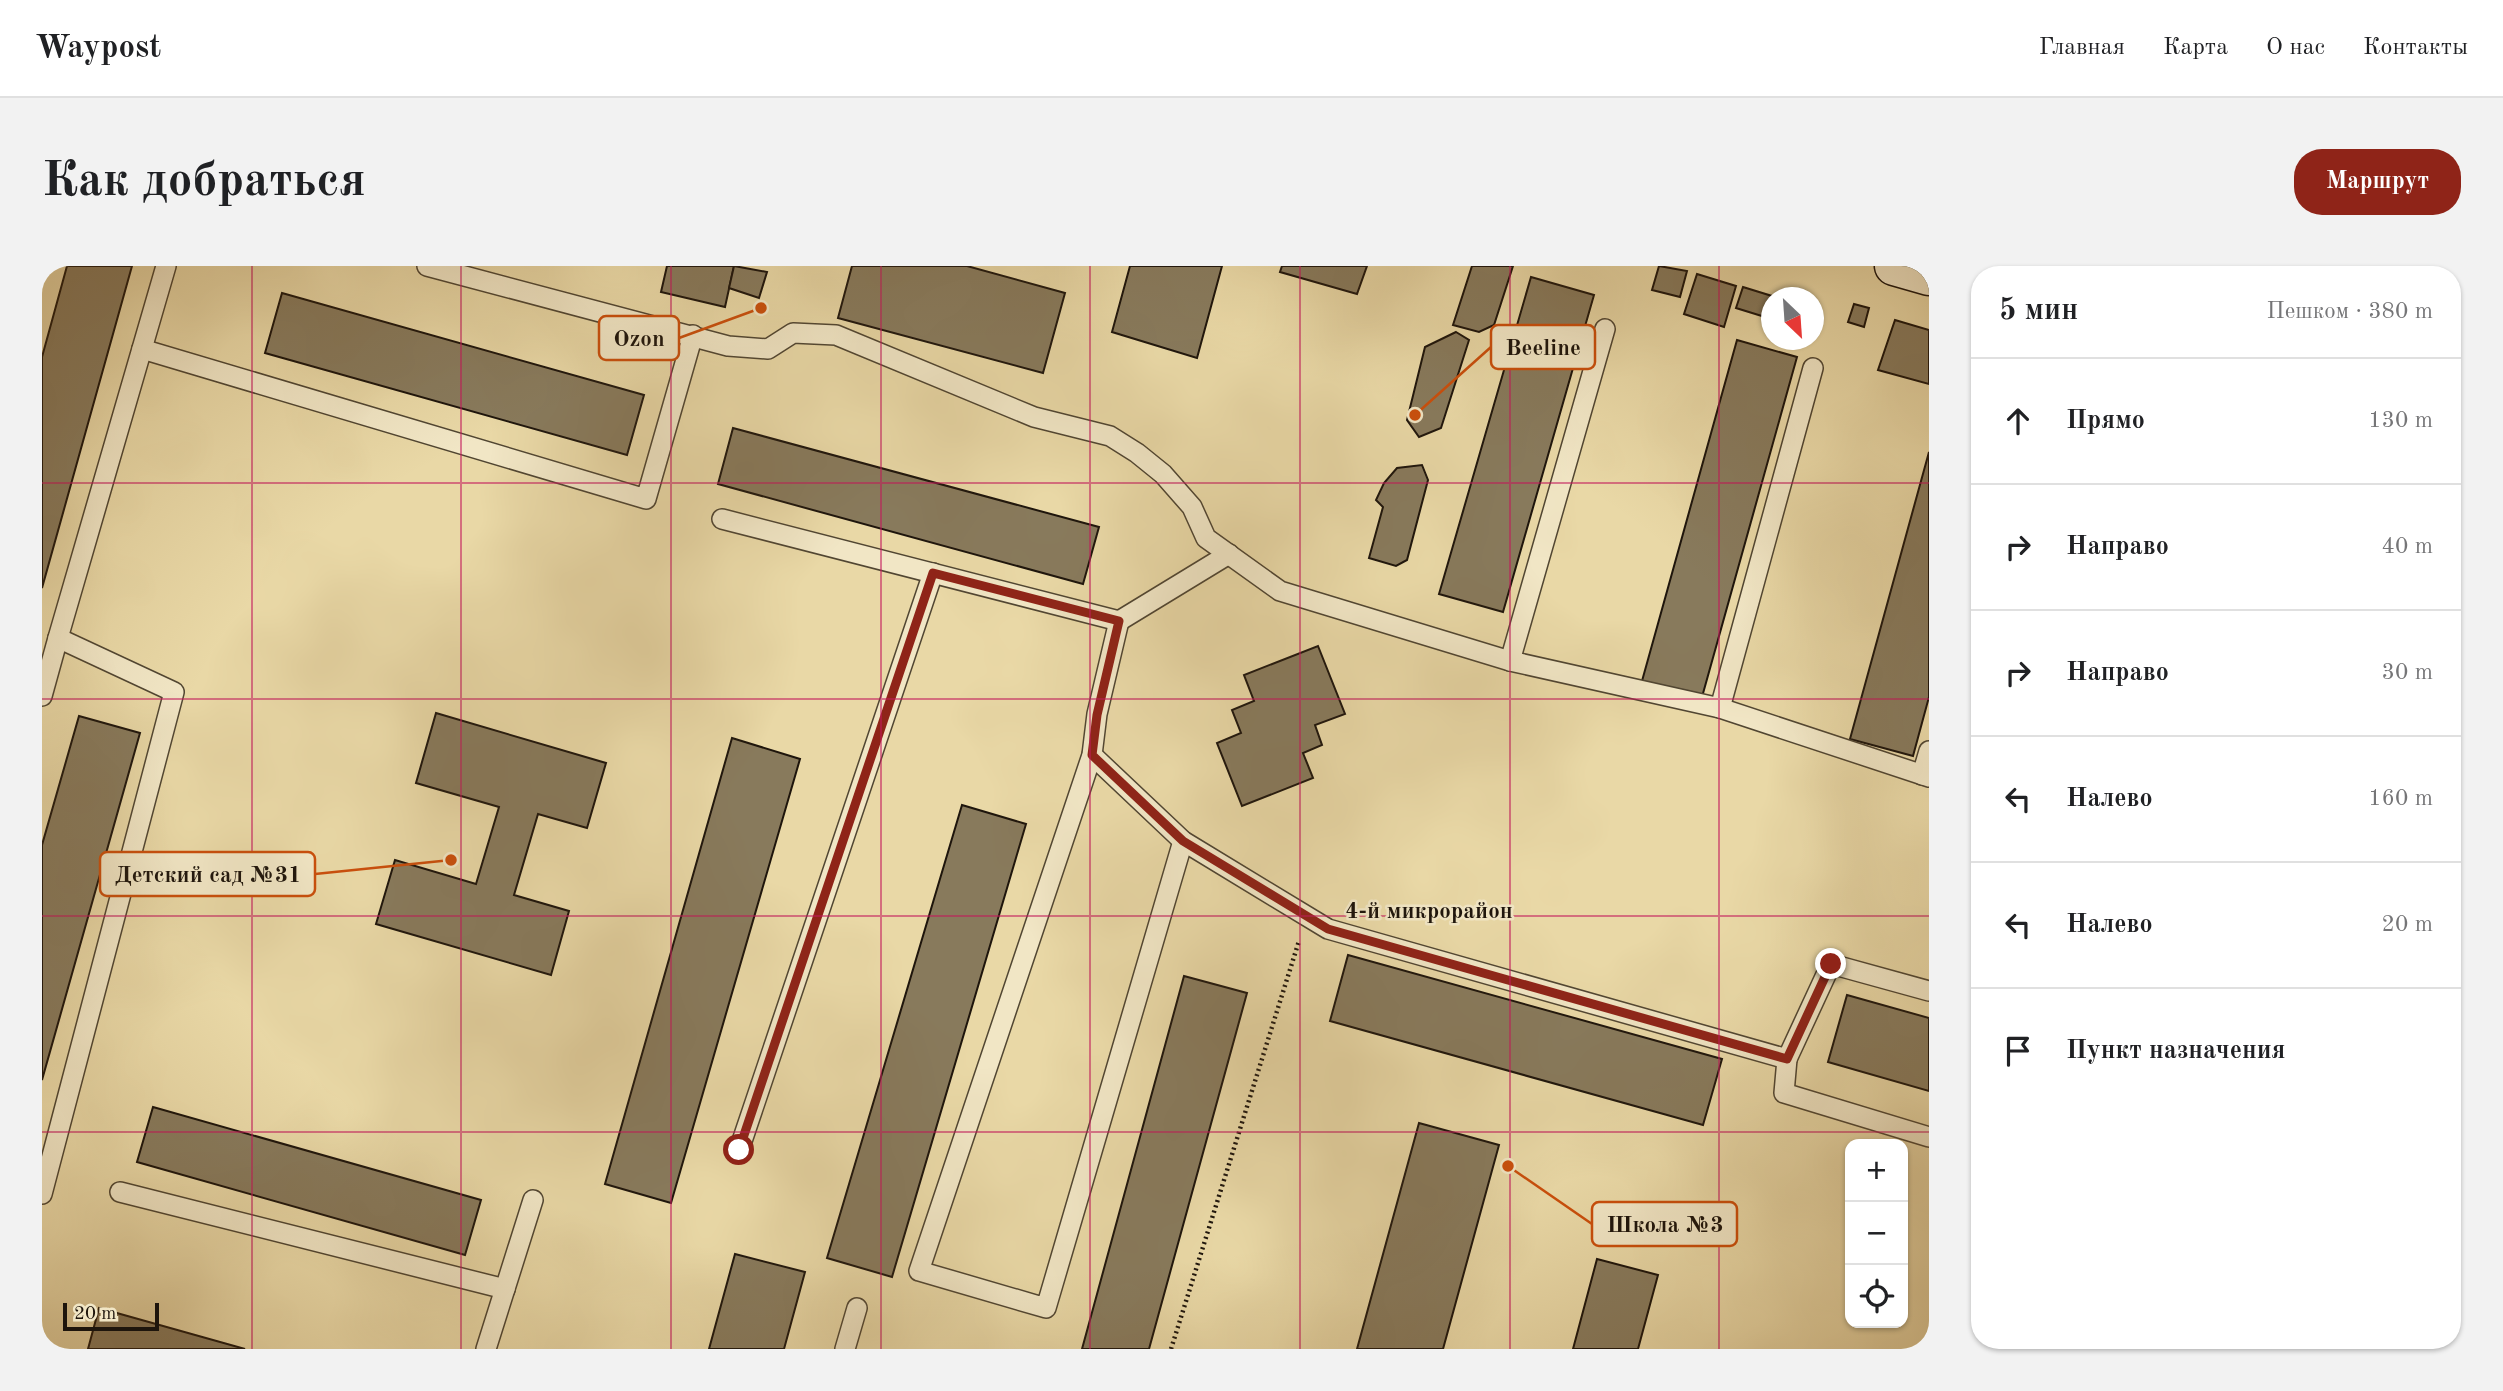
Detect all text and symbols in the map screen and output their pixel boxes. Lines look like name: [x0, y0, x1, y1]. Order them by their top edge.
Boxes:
text: Waypost: [35, 32, 161, 65]
text: Главная: [2039, 36, 2125, 60]
text: Карта: [2163, 36, 2228, 60]
text: О нас: [2266, 36, 2325, 60]
text: Контакты: [2363, 36, 2468, 60]
button: Маршрут: [2294, 149, 2461, 215]
text: Как добраться: [42, 158, 366, 207]
north arrow: [1761, 287, 1824, 350]
text: 5 мин: [1999, 296, 2078, 326]
text: Пешком · 380 m: [2267, 300, 2433, 323]
callout: Ozon: [599, 316, 679, 360]
callout: Beeline: [1491, 325, 1595, 369]
text: Ozon: [613, 328, 665, 351]
text: Beeline: [1505, 337, 1581, 360]
icon: ahead: [1999, 402, 2037, 440]
text: Прямо: [2066, 408, 2145, 434]
text: 130 m: [2368, 409, 2433, 432]
icon: right: [1999, 528, 2037, 566]
text: Направо: [2066, 534, 2169, 560]
text: 40 m: [2382, 535, 2433, 558]
icon: right: [1999, 654, 2037, 692]
text: Направо: [2066, 660, 2169, 686]
text: 30 m: [2382, 661, 2433, 684]
icon: left: [1999, 780, 2037, 818]
text: Налево: [2066, 786, 2153, 812]
text: 160 m: [2368, 787, 2433, 810]
callout: Детский сад №31: [100, 852, 315, 896]
text: Детский сад №31: [115, 864, 301, 887]
district label: 4-й микрорайон: [1345, 900, 1513, 923]
icon: left: [1999, 906, 2037, 944]
text: Налево: [2066, 912, 2153, 938]
text: 20 m: [2382, 913, 2433, 936]
route end: [1815, 948, 1846, 979]
icon: arrive: [1999, 1032, 2037, 1070]
text: Пункт назначения: [2066, 1038, 2285, 1064]
route start: [723, 1134, 754, 1165]
map controls: [1845, 1139, 1908, 1328]
button: +: [1845, 1139, 1908, 1202]
callout: Школа №3: [1592, 1202, 1737, 1246]
button: −: [1845, 1202, 1908, 1265]
text: Школа №3: [1606, 1214, 1724, 1237]
button: locate: [1845, 1265, 1908, 1328]
scale bar: [63, 1300, 159, 1332]
text: 20 m: [74, 1305, 116, 1324]

